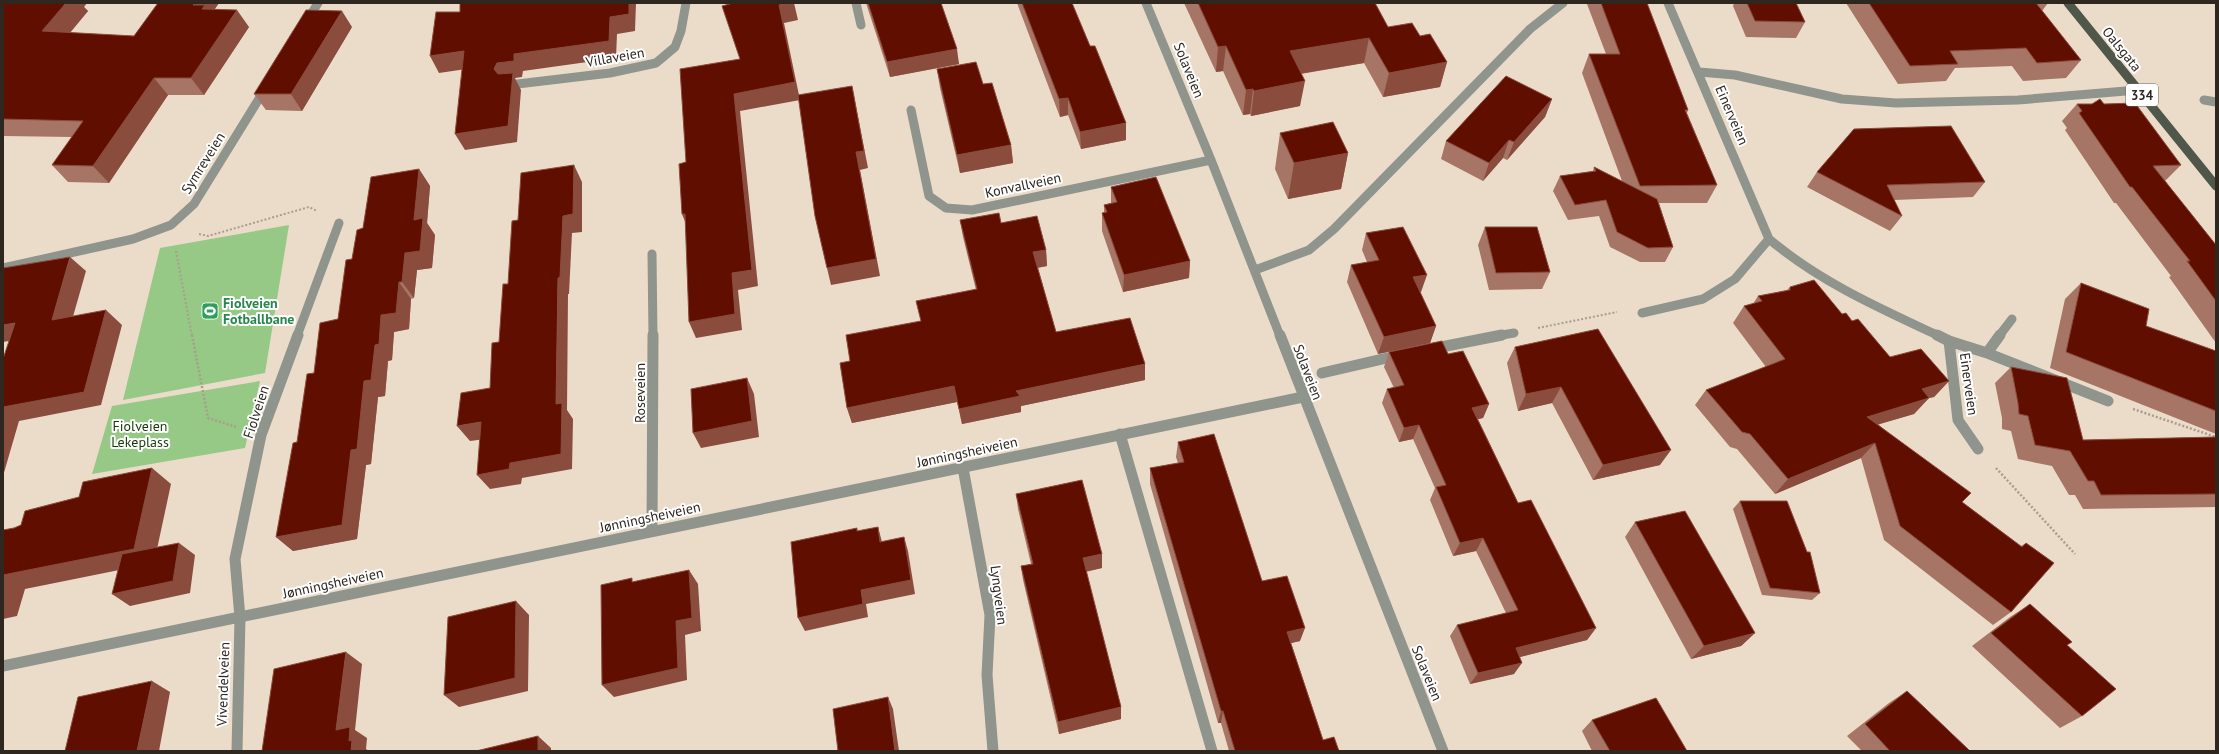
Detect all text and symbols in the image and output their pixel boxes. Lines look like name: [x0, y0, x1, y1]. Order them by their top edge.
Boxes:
street label: Oalsgata: [2098, 23, 2146, 75]
street label: Solaveien: [1170, 40, 1208, 100]
street label: Villaveien: [583, 43, 646, 71]
street label: Einerveien: [1711, 82, 1753, 148]
road number: 334: [2126, 84, 2158, 106]
street label: Symreveien: [177, 129, 229, 197]
street label: Konvallveien: [983, 168, 1063, 202]
place label: Fiolveien Fotballbane: [223, 294, 294, 328]
sports icon: Fiolveien Fotballbane: [200, 301, 220, 321]
street label: Solaveien: [1289, 342, 1327, 402]
street label: Einerveien: [1956, 352, 1982, 416]
street label: Roseveien: [631, 363, 649, 423]
street label: Fiolveien: [239, 383, 273, 441]
park label: Fiolveien Lekeplass: [111, 417, 169, 451]
street label: Jønningsheiveien: [914, 433, 1019, 472]
street label: Jønningsheiveien: [597, 498, 702, 537]
street label: Jønningsheiveien: [280, 564, 385, 603]
street label: Lyngveien: [986, 564, 1012, 626]
street label: Vivendelveien: [213, 642, 233, 727]
street label: Solaveien: [1408, 643, 1446, 703]

